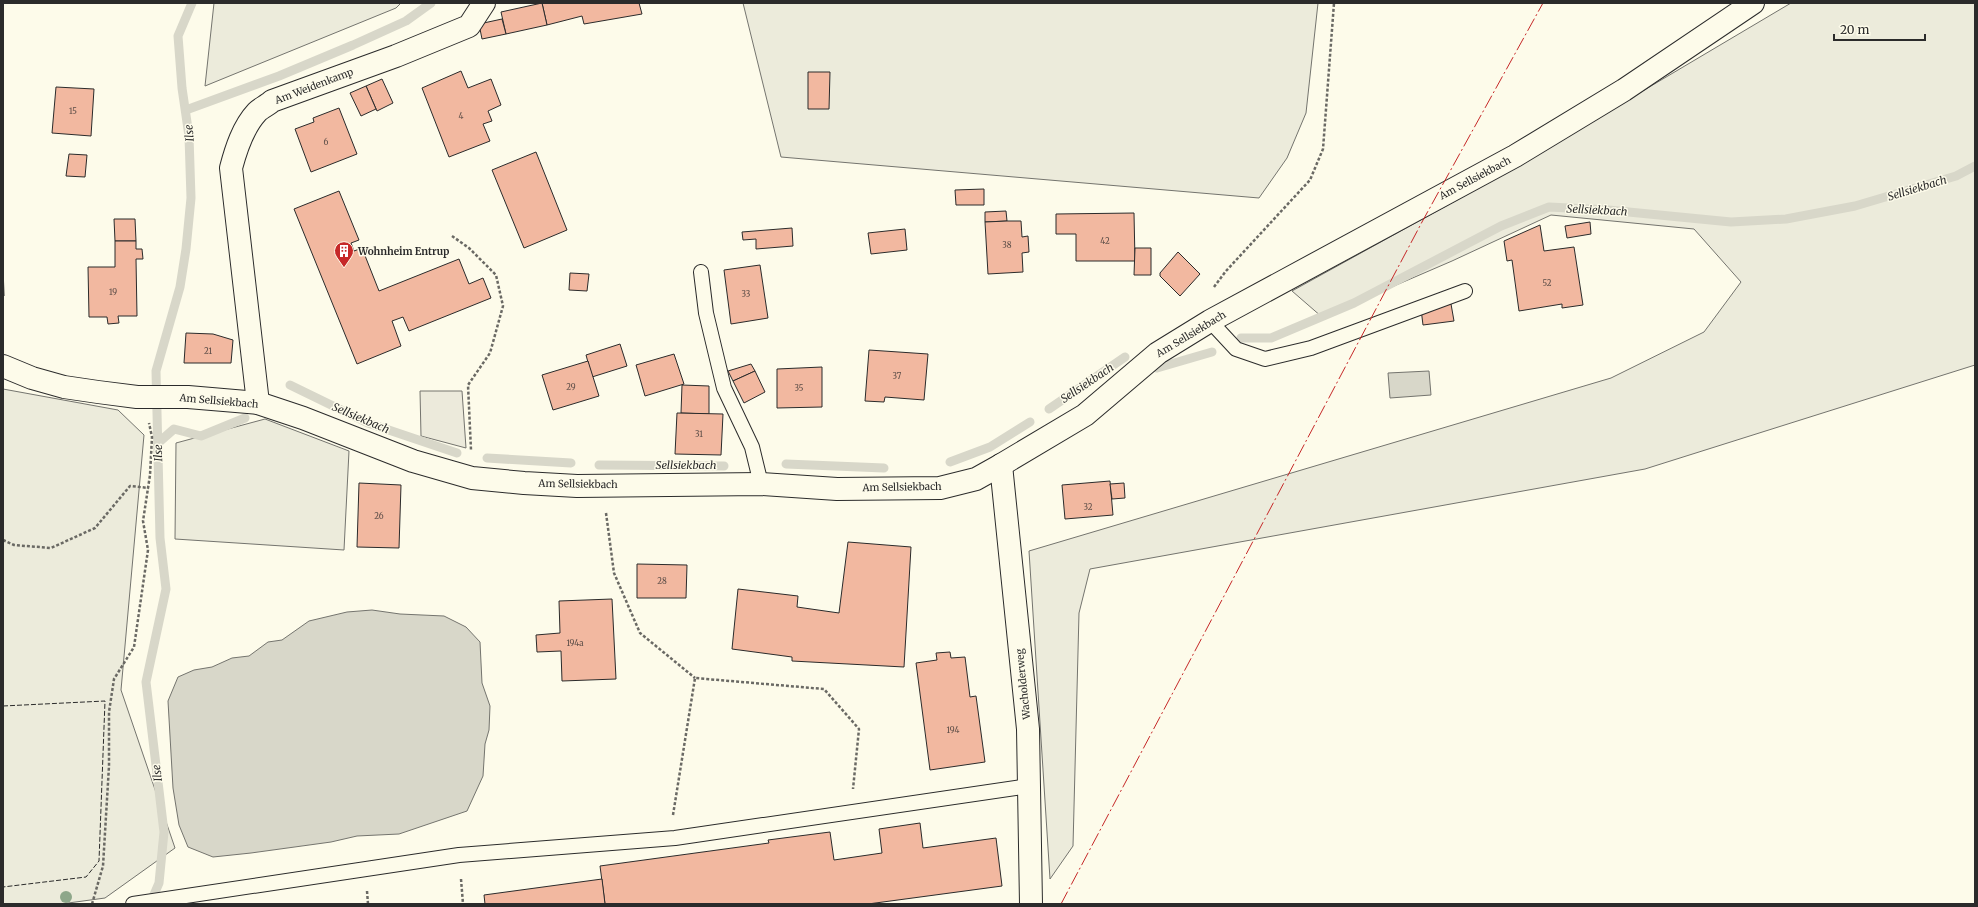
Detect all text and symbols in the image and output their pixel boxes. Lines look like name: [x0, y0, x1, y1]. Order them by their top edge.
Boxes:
scale bar: [1834, 16, 1925, 42]
text: 20 m: [1840, 22, 1869, 37]
street label: Am Weidenkamp: [272, 65, 355, 107]
house number: 15: [69, 106, 77, 116]
house number: 4: [459, 111, 464, 121]
water label: Ilse: [181, 124, 197, 142]
house number: 6: [324, 137, 329, 147]
street label: Am Sellsiekbach: [1436, 153, 1513, 203]
water label: Sellsiekbach: [1886, 172, 1948, 204]
water label: Sellsiekbach: [1566, 201, 1628, 219]
house number: 42: [1100, 236, 1110, 246]
building icon: Wohnheim Entrup: [333, 240, 355, 268]
house number: 38: [1002, 240, 1012, 250]
place label: Wohnheim Entrup: [357, 245, 450, 258]
house number: 52: [1542, 278, 1552, 288]
house number: 19: [109, 287, 117, 297]
house number: 33: [742, 289, 751, 299]
street label: Am Sellsiekbach: [1153, 308, 1229, 360]
house number: 21: [204, 346, 212, 356]
water label: Sellsiekbach: [1058, 360, 1116, 406]
house number: 37: [893, 371, 902, 381]
house number: 29: [566, 382, 576, 392]
house number: 35: [795, 383, 804, 393]
street label: Am Sellsiekbach: [178, 391, 259, 411]
water label: Sellsiekbach: [330, 400, 392, 436]
house number: 31: [695, 429, 703, 439]
water label: Ilse: [151, 444, 165, 462]
water label: Sellsiekbach: [656, 458, 717, 472]
street label: Am Sellsiekbach: [537, 477, 618, 491]
street label: Am Sellsiekbach: [861, 480, 942, 494]
house number: 32: [1083, 502, 1093, 512]
house number: 26: [374, 511, 384, 521]
house number: 28: [657, 576, 667, 586]
house number: 194a: [566, 638, 584, 648]
street label: Wacholderweg: [1013, 648, 1033, 721]
house number: 194: [947, 725, 959, 735]
water label: Ilse: [149, 763, 165, 782]

